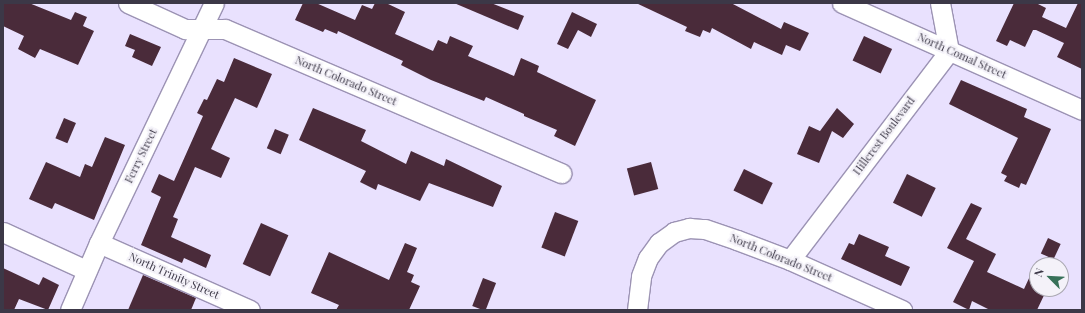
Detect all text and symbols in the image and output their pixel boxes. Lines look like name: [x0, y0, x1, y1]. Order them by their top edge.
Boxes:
street label: North Comal Street: [916, 30, 1008, 82]
street label: North Colorado Street: [293, 54, 399, 108]
street label: Hillcrest Boulevard: [850, 94, 918, 178]
street label: Ferry Street: [122, 127, 160, 185]
street label: North Colorado Street: [728, 231, 834, 285]
street label: North Trinity Street: [127, 250, 221, 302]
north arrow: [1029, 257, 1069, 297]
text: N: [1030, 266, 1047, 279]

